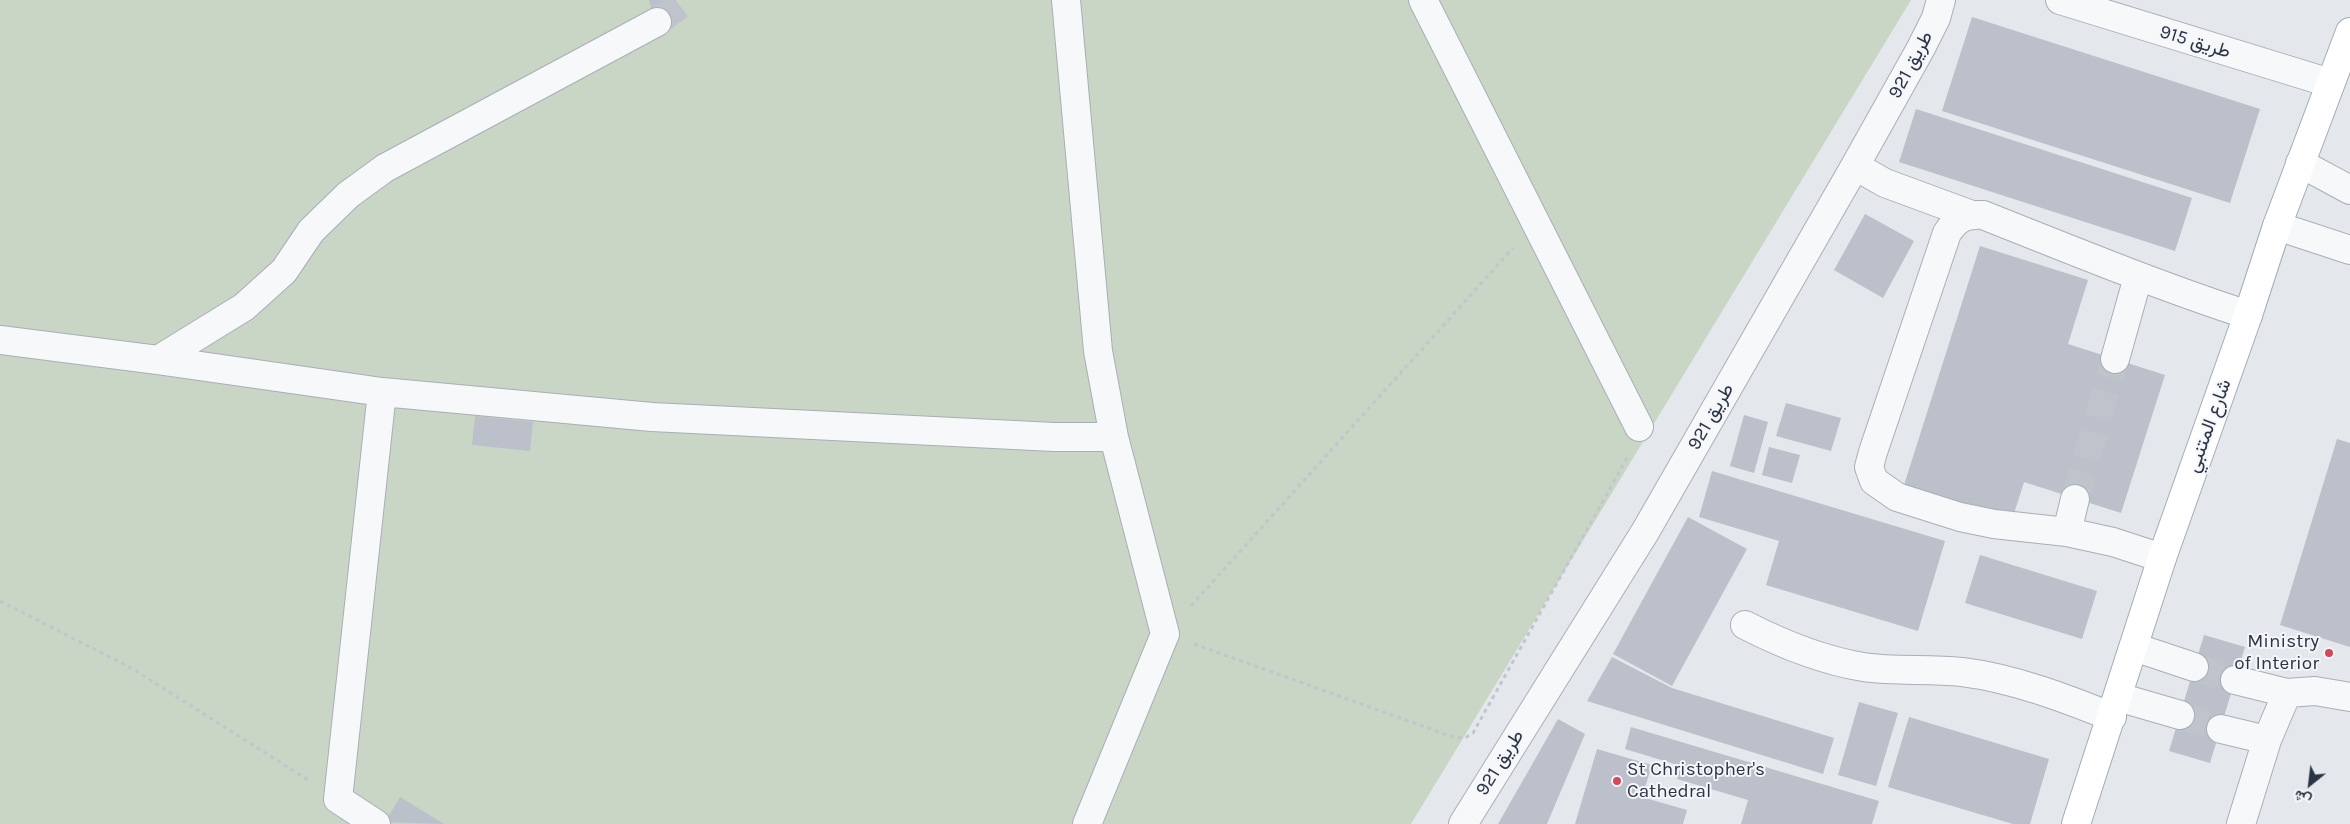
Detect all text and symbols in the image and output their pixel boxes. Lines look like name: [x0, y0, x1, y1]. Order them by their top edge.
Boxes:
street label: طريق 915: [2157, 20, 2233, 64]
street label: طريق 921: [1884, 27, 1938, 103]
street label: شارع المتنبي: [2182, 376, 2236, 476]
street label: طريق 921: [1683, 380, 1739, 454]
place label: Ministry of Interior: [2234, 631, 2319, 675]
marker: Ministry of Interior: [2323, 647, 2335, 659]
street label: طريق 921: [1471, 726, 1529, 800]
place label: St Christopher's Cathedral: [1627, 759, 1765, 803]
north arrow: [2285, 759, 2335, 809]
marker: St Christopher's Cathedral: [1611, 775, 1623, 787]
text: ش: [2291, 786, 2314, 809]

